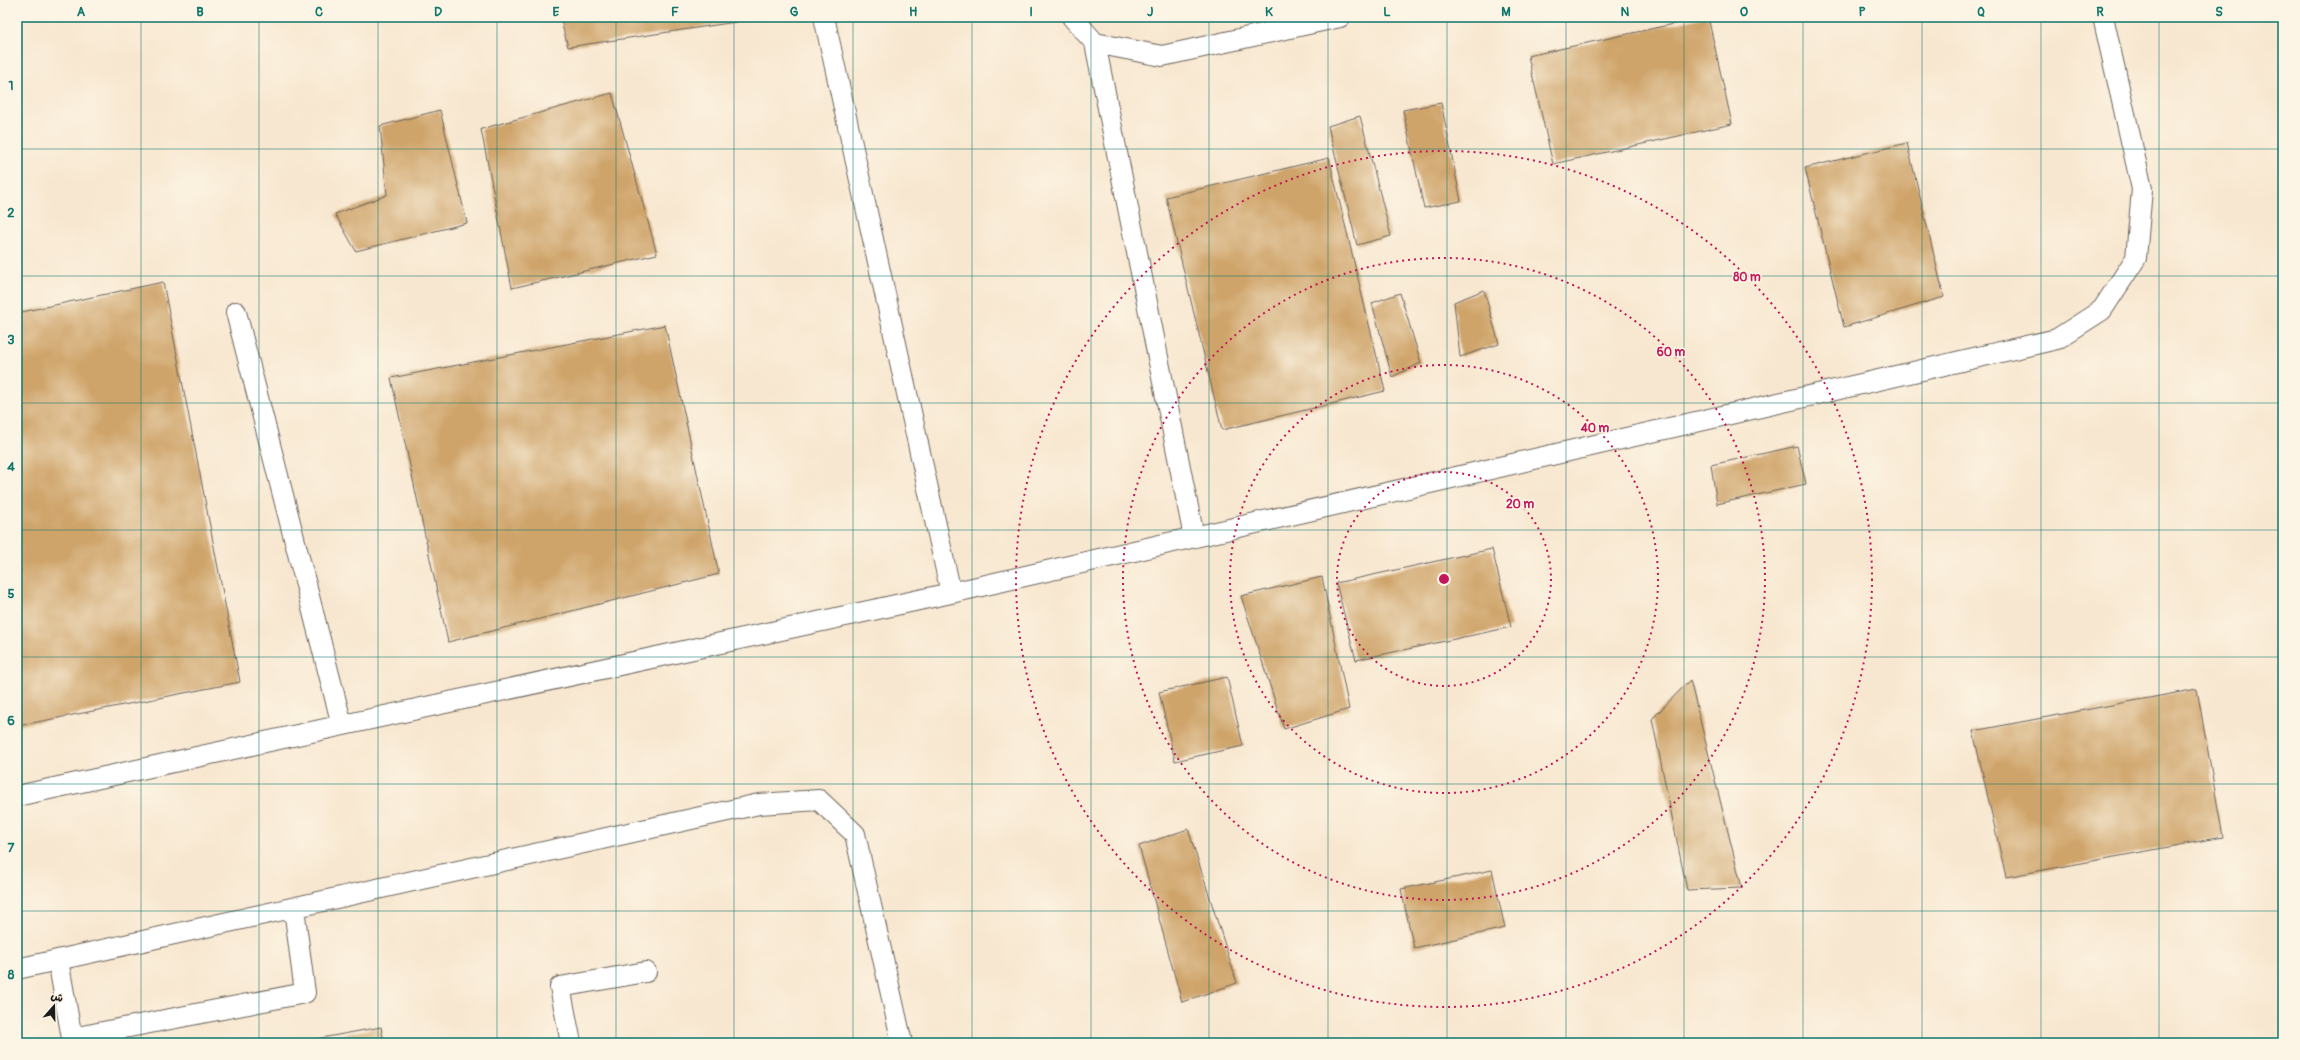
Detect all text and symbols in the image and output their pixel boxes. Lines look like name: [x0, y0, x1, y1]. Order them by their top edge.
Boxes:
text: A: [77, 4, 86, 20]
text: B: [196, 4, 204, 20]
text: C: [315, 4, 323, 20]
text: D: [434, 4, 442, 20]
text: E: [553, 4, 560, 20]
text: F: [671, 4, 679, 20]
text: G: [790, 4, 799, 20]
text: H: [909, 4, 917, 20]
text: I: [1029, 4, 1033, 20]
text: J: [1147, 4, 1153, 20]
text: K: [1265, 4, 1273, 20]
text: L: [1383, 4, 1391, 20]
text: M: [1501, 4, 1511, 20]
text: N: [1621, 4, 1630, 20]
text: O: [1740, 4, 1749, 20]
text: P: [1858, 4, 1866, 20]
text: Q: [1977, 4, 1985, 20]
text: R: [2096, 4, 2104, 20]
text: S: [2215, 4, 2223, 20]
text: 1: [8, 78, 14, 94]
text: 2: [7, 205, 15, 221]
text: 80 m: [1733, 270, 1761, 285]
text: 3: [7, 332, 15, 348]
text: 60 m: [1657, 345, 1686, 360]
text: 40 m: [1580, 421, 1610, 436]
text: 4: [7, 459, 15, 475]
text: 20 m: [1506, 497, 1534, 512]
centre of rings: [1437, 572, 1451, 586]
text: 5: [7, 586, 15, 602]
text: 6: [7, 713, 15, 729]
text: 7: [8, 840, 15, 856]
text: 8: [8, 967, 15, 983]
north arrow: [34, 986, 74, 1026]
text: ش: [49, 989, 65, 1005]

